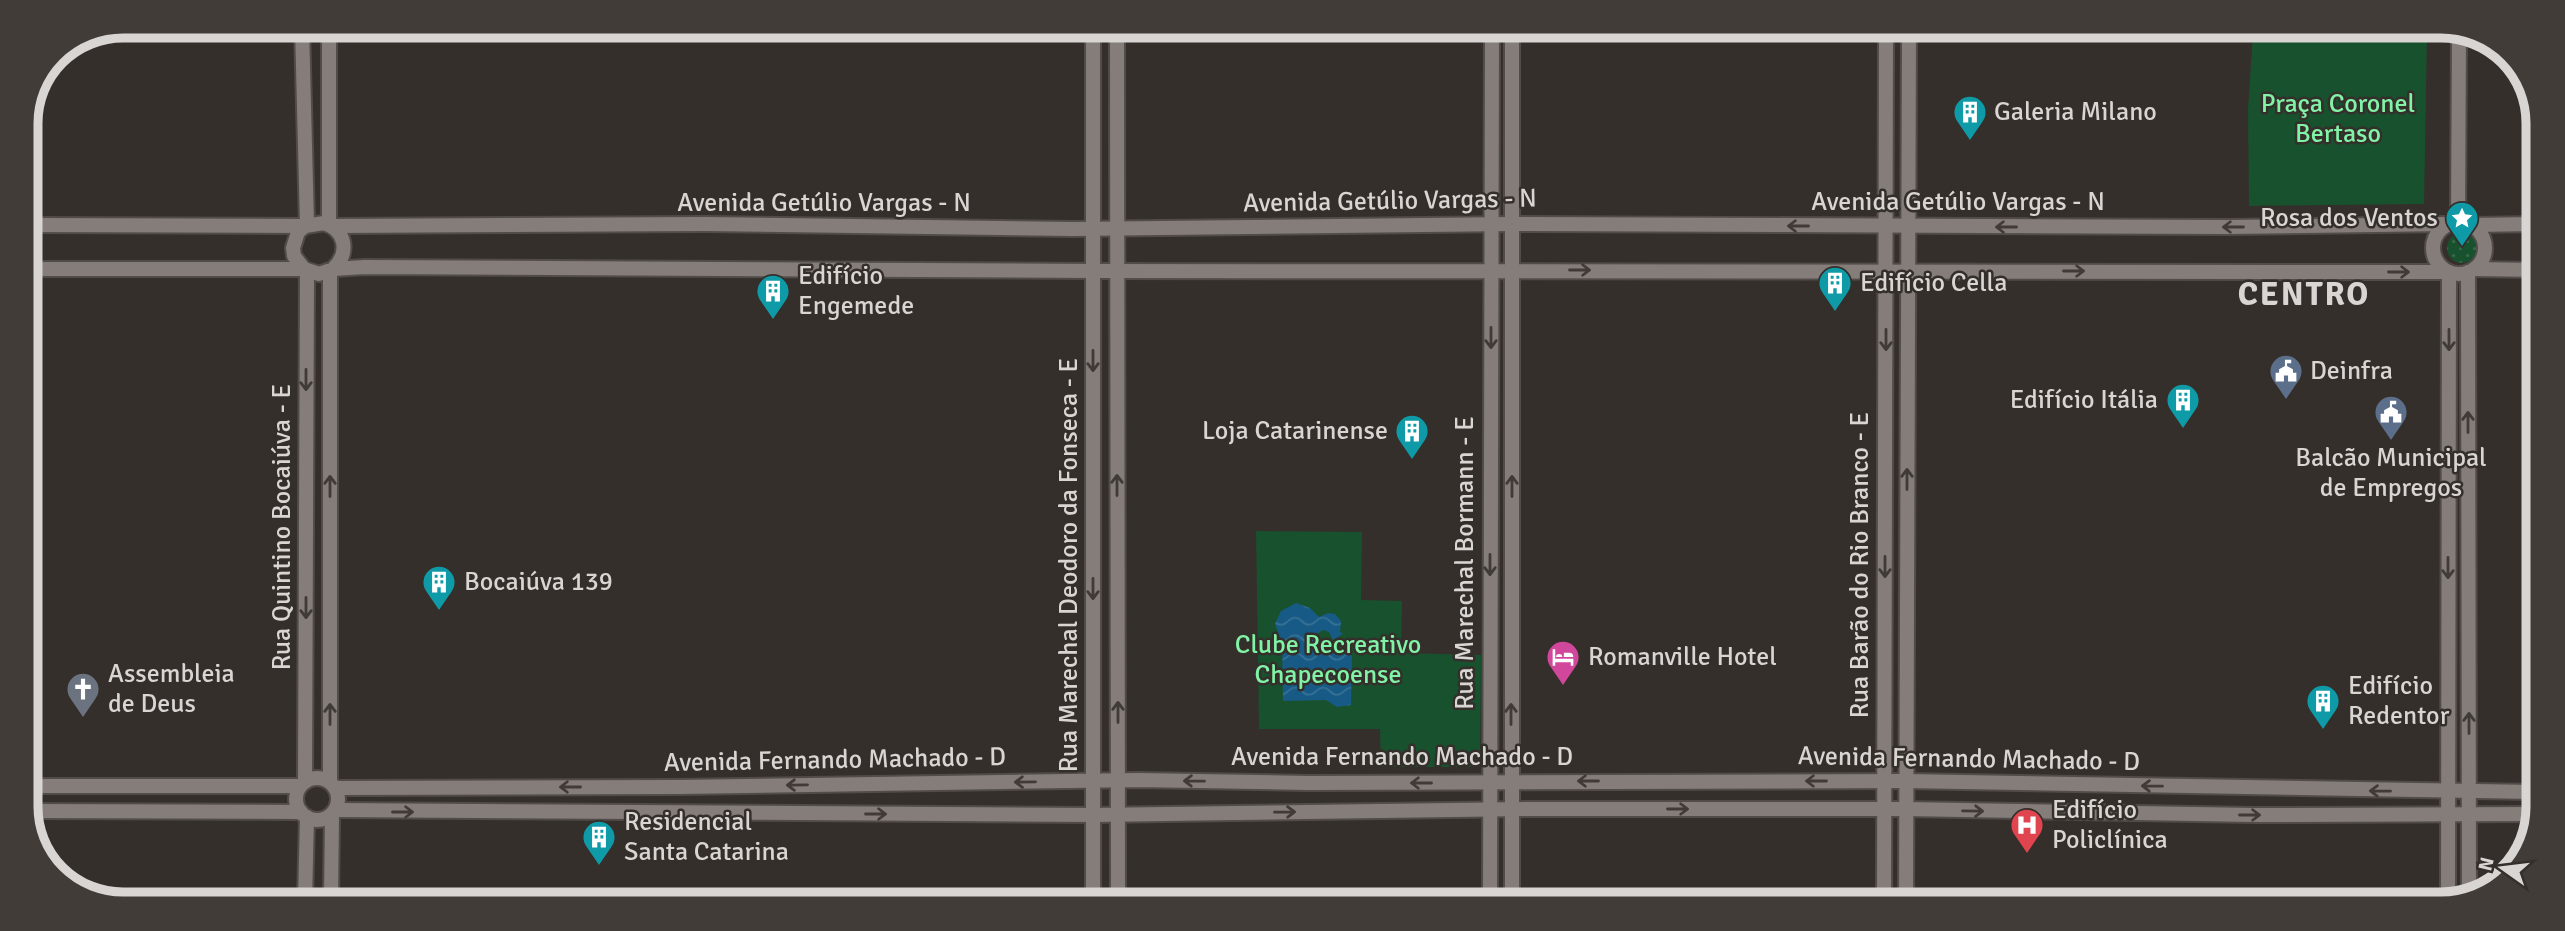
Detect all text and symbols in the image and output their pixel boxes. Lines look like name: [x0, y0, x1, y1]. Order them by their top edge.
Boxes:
park label: Praça Coronel Bertaso: [2261, 88, 2415, 150]
building icon: Galeria Milano: [1951, 93, 1989, 142]
place label: Galeria Milano: [1994, 96, 2157, 128]
street label: Avenida Getúlio Vargas - N: [1243, 182, 1537, 220]
street label: Avenida Getúlio Vargas - N: [1811, 186, 2105, 218]
street label: Avenida Getúlio Vargas - N: [677, 187, 971, 219]
place icon: Rosa dos Ventos: [2443, 199, 2481, 248]
place label: Rosa dos Ventos: [2260, 202, 2438, 234]
one-way arrow: [1787, 219, 1810, 233]
one-way arrow: [1995, 220, 2018, 234]
one-way arrow: [2222, 220, 2245, 234]
place label: Edifício Engemede: [798, 260, 914, 322]
one-way arrow: [1568, 263, 1591, 277]
building icon: Edifício Cella: [1816, 264, 1854, 313]
one-way arrow: [2062, 264, 2085, 278]
one-way arrow: [2388, 265, 2411, 279]
place label: Edifício Cella: [1860, 267, 2007, 299]
building icon: Edifício Engemede: [754, 272, 792, 321]
district label: CENTRO: [2238, 274, 2370, 315]
one-way arrow: [1484, 326, 1497, 349]
one-way arrow: [1879, 328, 1892, 351]
one-way arrow: [2442, 328, 2456, 351]
one-way arrow: [1086, 349, 1100, 372]
public building icon: Deinfra: [2267, 352, 2305, 401]
place label: Deinfra: [2310, 355, 2393, 387]
street label: Rua Marechal Deodoro da Fonseca - E: [1053, 358, 1085, 772]
one-way arrow: [299, 368, 313, 391]
building icon: Edifício Itália: [2164, 381, 2202, 430]
street label: Rua Quintino Bocaiúva - E: [266, 384, 298, 670]
place label: Edifício Itália: [2010, 384, 2158, 416]
public building icon: Balcão Municipal de Empregos: [2372, 393, 2410, 442]
one-way arrow: [2461, 410, 2475, 433]
building icon: Loja Catarinense: [1393, 412, 1431, 461]
street label: Rua Barão do Rio Branco - E: [1844, 412, 1876, 718]
place label: Loja Catarinense: [1202, 415, 1388, 447]
street label: Rua Marechal Bormann - E: [1449, 416, 1481, 710]
place label: Balcão Municipal de Empregos: [2295, 442, 2487, 504]
one-way arrow: [1900, 467, 1914, 490]
one-way arrow: [1110, 474, 1124, 497]
one-way arrow: [323, 475, 337, 498]
one-way arrow: [1505, 475, 1519, 498]
one-way arrow: [1483, 554, 1497, 577]
one-way arrow: [1878, 555, 1892, 578]
one-way arrow: [2441, 556, 2455, 579]
building icon: Bocaiúva 139: [420, 563, 458, 612]
place label: Bocaiúva 139: [464, 566, 613, 598]
one-way arrow: [1086, 577, 1100, 600]
one-way arrow: [299, 596, 313, 619]
park label: Clube Recreativo Chapecoense: [1235, 629, 1421, 691]
hotel icon: Romanville Hotel: [1544, 638, 1582, 687]
place label: Romanville Hotel: [1588, 641, 1777, 673]
place label: Assembleia de Deus: [108, 658, 235, 720]
church icon: Assembleia de Deus: [64, 670, 102, 719]
place label: Edifício Redentor: [2348, 670, 2450, 732]
building icon: Edifício Redentor: [2304, 682, 2342, 731]
one-way arrow: [1111, 701, 1125, 724]
one-way arrow: [323, 702, 336, 725]
one-way arrow: [1504, 702, 1518, 725]
one-way arrow: [2462, 711, 2476, 734]
street label: Avenida Fernando Machado - D: [1798, 740, 2140, 778]
street label: Avenida Fernando Machado - D: [664, 741, 1006, 779]
street label: Avenida Fernando Machado - D: [1231, 741, 1573, 773]
one-way arrow: [1182, 774, 1205, 788]
one-way arrow: [1577, 774, 1600, 788]
one-way arrow: [1804, 774, 1827, 788]
one-way arrow: [1014, 775, 1037, 789]
one-way arrow: [1410, 776, 1433, 790]
one-way arrow: [786, 778, 809, 792]
one-way arrow: [2141, 779, 2164, 793]
one-way arrow: [559, 780, 582, 794]
one-way arrow: [2368, 784, 2391, 798]
place label: Edifício Policlínica: [2052, 794, 2168, 856]
one-way arrow: [1666, 802, 1689, 816]
one-way arrow: [1961, 804, 1984, 817]
one-way arrow: [391, 805, 414, 819]
one-way arrow: [1273, 805, 1296, 819]
place label: Residencial Santa Catarina: [624, 806, 789, 868]
hospital icon: Edifício Policlínica: [2008, 806, 2046, 855]
one-way arrow: [864, 807, 887, 821]
one-way arrow: [2238, 808, 2261, 822]
building icon: Residencial Santa Catarina: [580, 818, 618, 867]
north arrow: [2467, 833, 2537, 903]
text: N: [2473, 855, 2500, 873]

